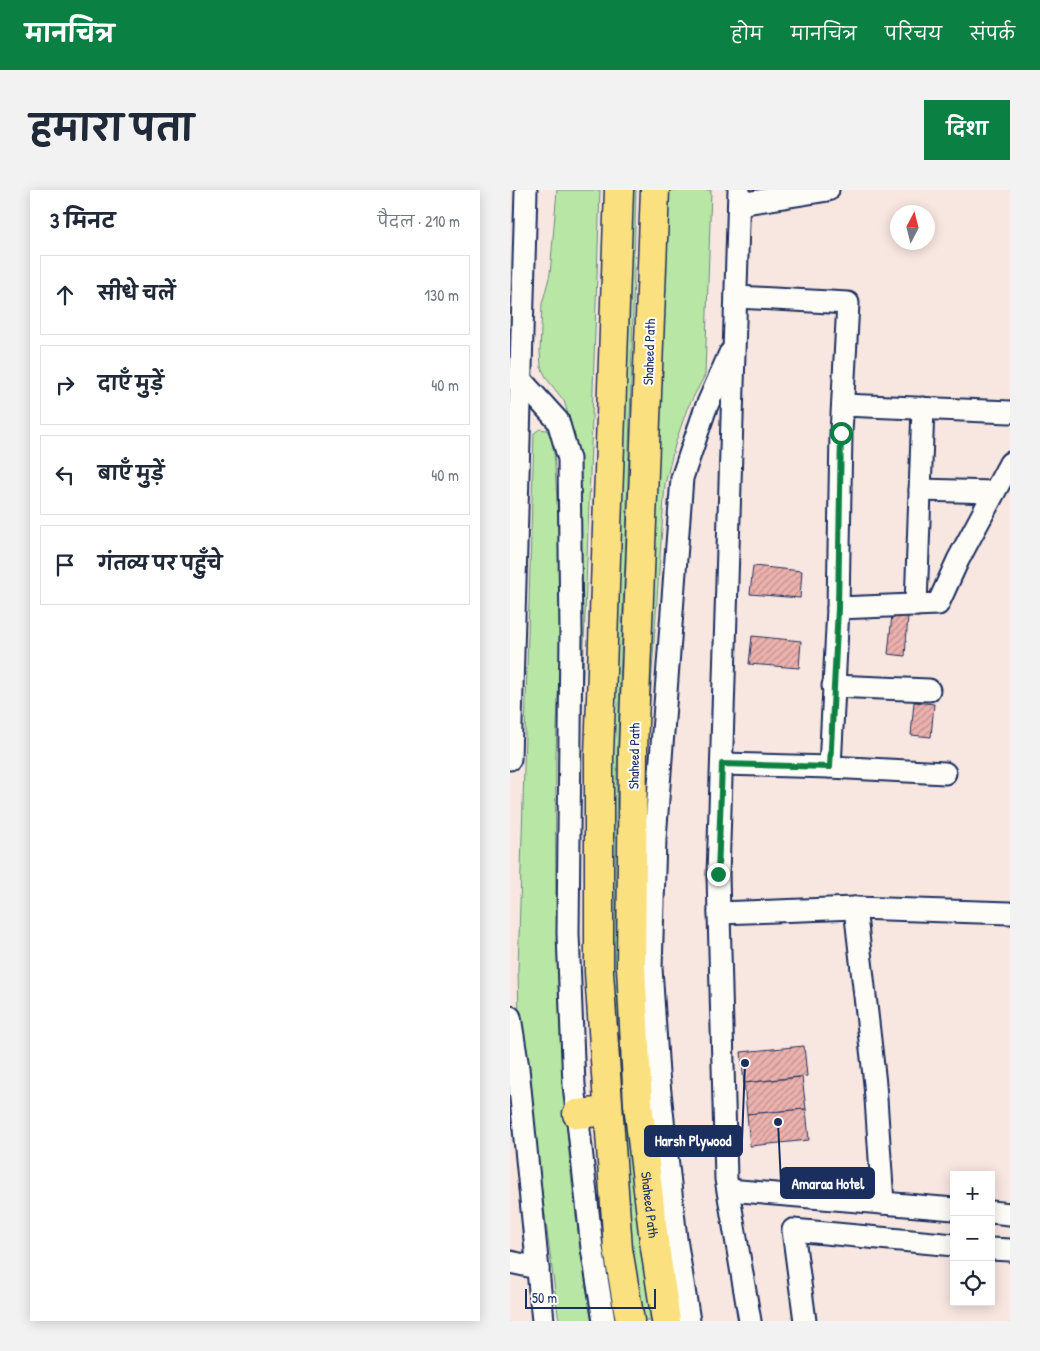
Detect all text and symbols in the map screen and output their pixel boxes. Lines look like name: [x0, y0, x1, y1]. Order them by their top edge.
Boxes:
text: मानचित्र: [25, 17, 114, 49]
text: होम: [731, 21, 763, 46]
text: मानचित्र: [791, 21, 857, 46]
text: परिचय: [885, 21, 942, 46]
text: संपर्क: [970, 21, 1015, 46]
button: दिशा: [924, 100, 1010, 160]
text: हमारा पता: [30, 104, 194, 151]
north arrow: [890, 205, 935, 250]
text: 3 मिनट: [50, 206, 115, 235]
text: पैदल · 210 m: [377, 210, 460, 232]
text: सीधे चलें: [98, 280, 175, 306]
icon: ahead: [51, 281, 79, 309]
text: 130 m: [424, 284, 459, 306]
street label: Shaheed Path: [638, 318, 659, 386]
text: दाएँ मुड़ें: [98, 370, 164, 396]
icon: right: [51, 371, 79, 399]
text: 40 m: [431, 374, 459, 396]
route start: [830, 422, 853, 445]
text: बाएँ मुड़ें: [98, 460, 164, 486]
icon: left: [51, 461, 79, 489]
text: 40 m: [431, 464, 459, 486]
text: गंतव्य पर पहुँचे: [98, 550, 222, 576]
icon: arrive: [51, 551, 79, 579]
street label: Shaheed Path: [623, 723, 644, 789]
route end: [707, 863, 730, 886]
callout: Harsh Plywood: [645, 1126, 742, 1156]
text: Harsh Plywood: [655, 1130, 731, 1152]
callout: Amaraa Hotel: [781, 1168, 874, 1198]
street label: Shaheed Path: [637, 1170, 664, 1239]
map controls: [950, 1171, 995, 1306]
button: +: [950, 1171, 995, 1216]
text: Amaraa Hotel: [792, 1173, 865, 1194]
button: −: [950, 1216, 995, 1261]
button: locate: [950, 1261, 995, 1306]
scale bar: [525, 1286, 656, 1309]
text: 50 m: [532, 1288, 557, 1307]

